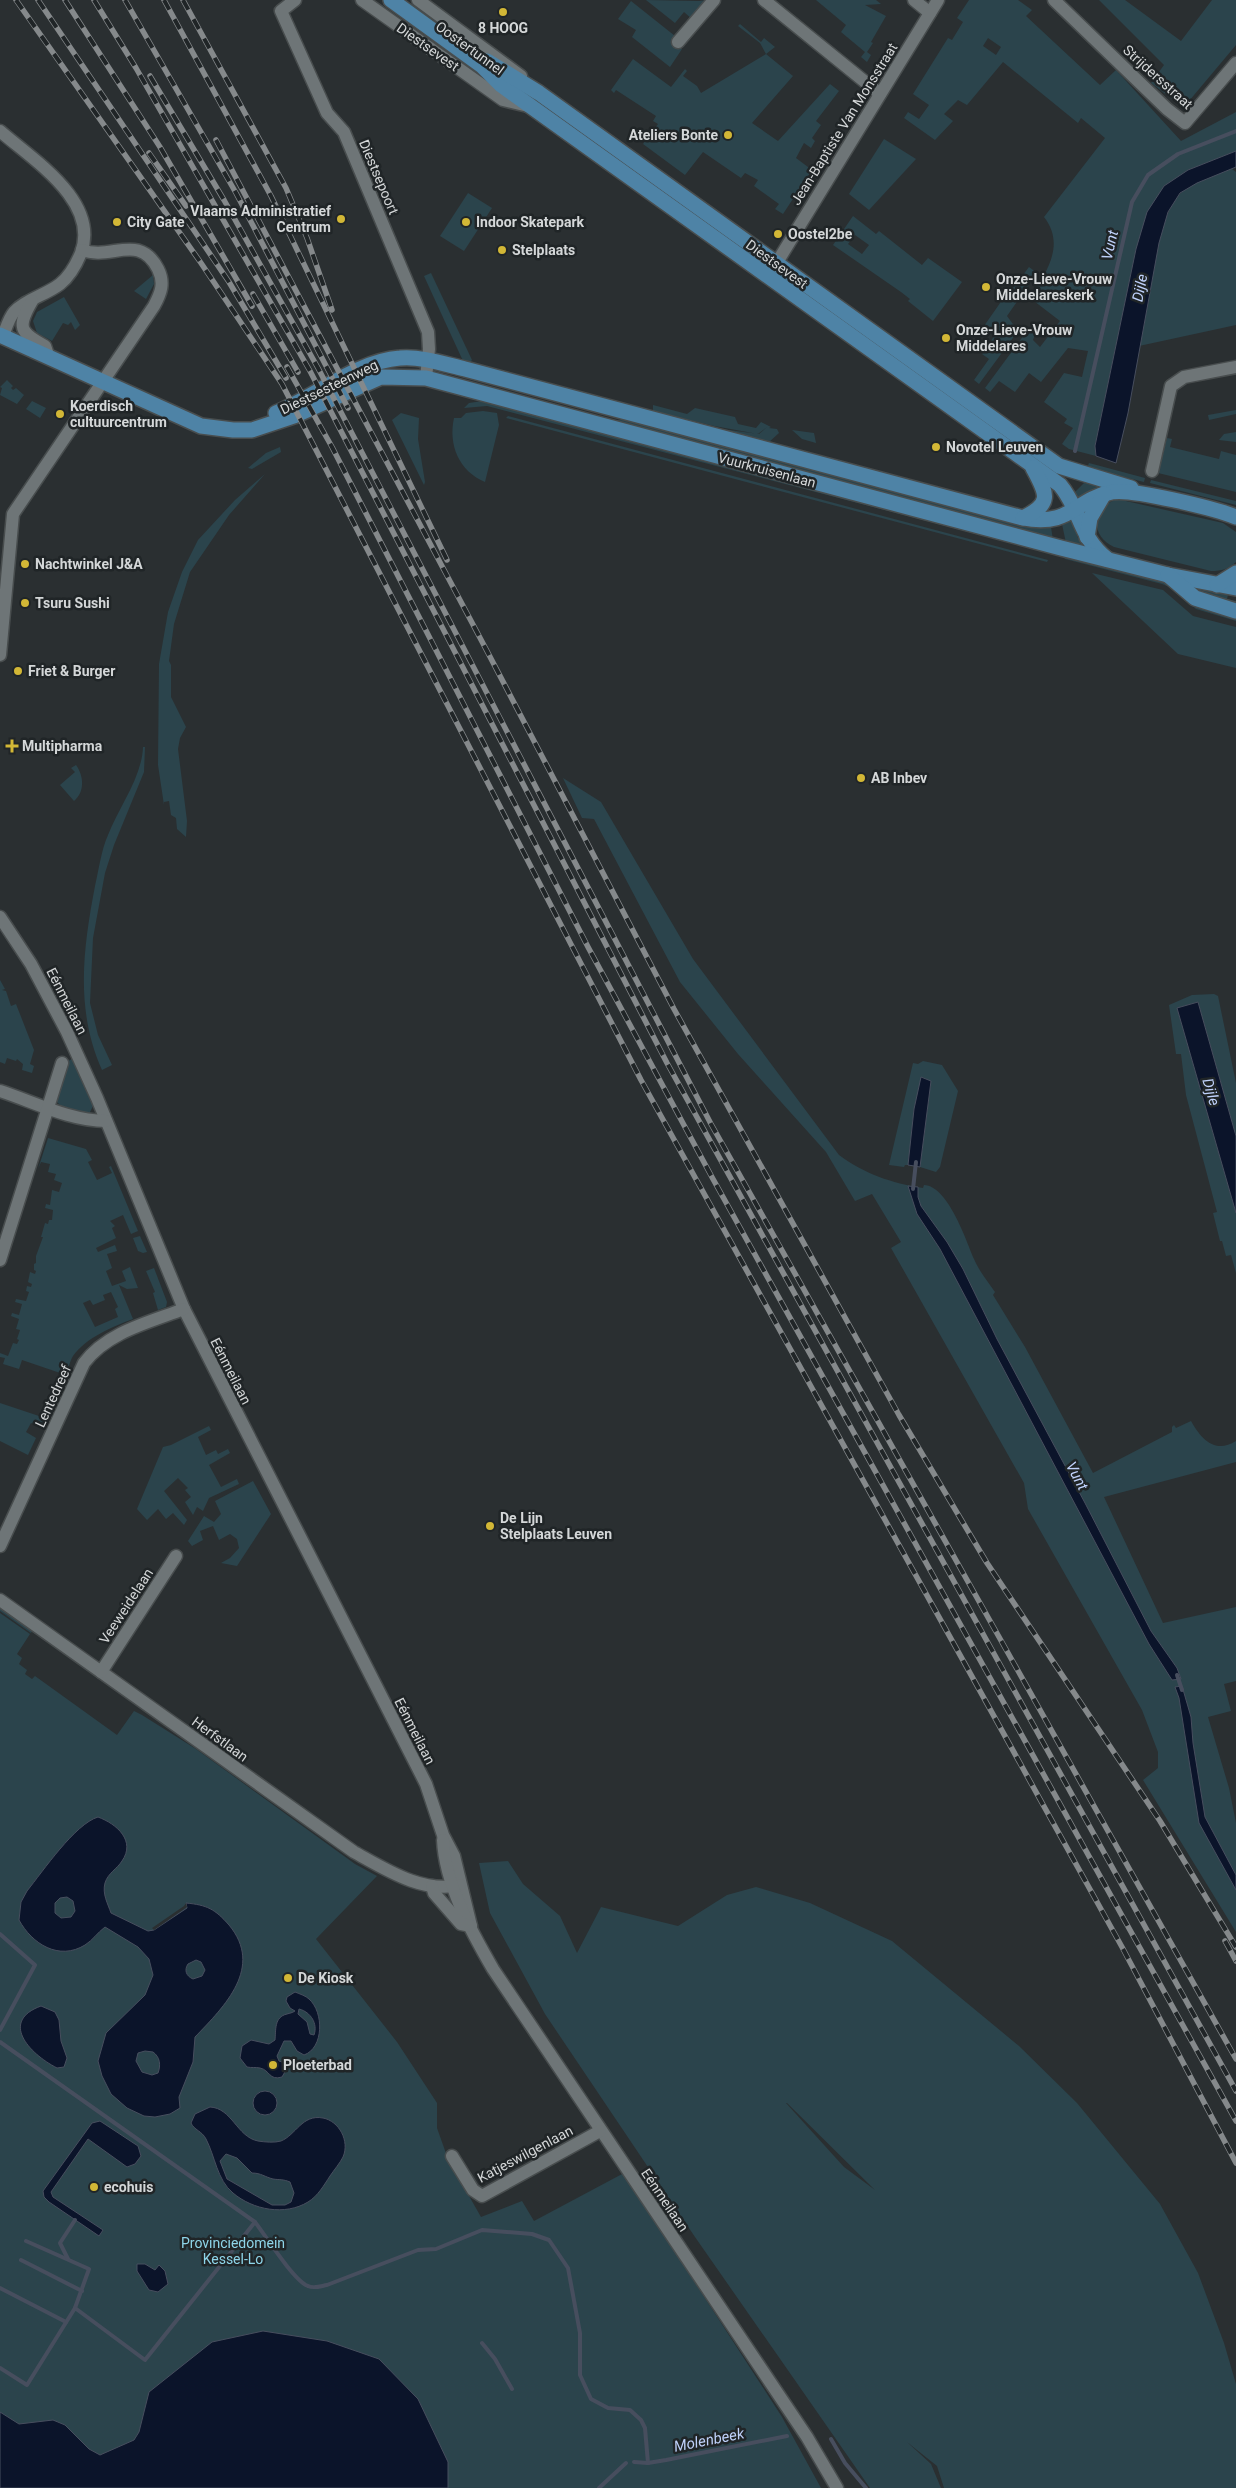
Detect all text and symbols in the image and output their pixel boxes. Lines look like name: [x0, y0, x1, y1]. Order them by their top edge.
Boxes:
marker: 8 HOOG: [497, 6, 509, 18]
street label: Oostertunnel: [433, 18, 507, 78]
street label: Diestsevest: [394, 20, 463, 75]
place label: 8 HOOG: [478, 20, 528, 36]
street label: Jean-Baptiste Van Monsstraat: [787, 40, 901, 208]
street label: Strijdersstraat: [1120, 42, 1196, 113]
place label: Ateliers Bonte: [629, 127, 718, 143]
marker: Ateliers Bonte: [722, 129, 734, 141]
street label: Diestsepoort: [356, 137, 402, 217]
place label: Vlaams Administratief Centrum: [190, 203, 332, 235]
marker: Vlaams Administratief Centrum: [335, 213, 347, 225]
place label: City Gate: [127, 214, 185, 230]
place label: Indoor Skatepark: [476, 214, 585, 230]
marker: City Gate: [111, 216, 123, 228]
marker: Indoor Skatepark: [460, 216, 472, 228]
place label: Oostel2be: [788, 226, 853, 242]
marker: Oostel2be: [772, 228, 784, 240]
water label: Vunt: [1098, 228, 1122, 262]
street label: Diestsevest: [743, 236, 811, 292]
place label: Stelplaats: [512, 242, 575, 258]
marker: Stelplaats: [496, 244, 508, 256]
place label: Onze-Lieve-Vrouw Middelareskerk: [996, 271, 1113, 303]
water label: Dijle: [1129, 272, 1152, 303]
marker: Onze-Lieve-Vrouw Middelareskerk: [980, 281, 992, 293]
place label: Onze-Lieve-Vrouw Middelares: [956, 322, 1073, 354]
marker: Onze-Lieve-Vrouw Middelares: [940, 332, 952, 344]
street label: Diestsesteenweg: [278, 356, 380, 418]
place label: Koerdisch cultuurcentrum: [70, 398, 167, 430]
marker: Koerdisch cultuurcentrum: [54, 408, 66, 420]
place label: Novotel Leuven: [946, 439, 1044, 455]
marker: Novotel Leuven: [930, 441, 942, 453]
street label: Vuurkruisenlaan: [716, 449, 818, 491]
place label: Nachtwinkel J&A: [35, 556, 143, 572]
marker: Nachtwinkel J&A: [19, 558, 31, 570]
place label: Tsuru Sushi: [35, 595, 110, 611]
marker: Tsuru Sushi: [19, 597, 31, 609]
place label: Friet & Burger: [28, 663, 115, 679]
marker: Friet & Burger: [12, 665, 24, 677]
place label: Multipharma: [22, 738, 103, 754]
marker: Multipharma: [6, 740, 18, 752]
place label: AB Inbev: [871, 770, 927, 786]
marker: AB Inbev: [855, 772, 867, 784]
street label: Eénmeilaan: [43, 965, 91, 1037]
water label: Dijle: [1199, 1076, 1224, 1108]
street label: Eénmeilaan: [207, 1335, 255, 1407]
street label: Lentedreef: [32, 1362, 74, 1430]
water label: Vunt: [1062, 1459, 1092, 1494]
place label: De Lijn Stelplaats Leuven: [500, 1510, 612, 1542]
marker: De Lijn Stelplaats Leuven: [484, 1520, 496, 1532]
street label: Veeweidelaan: [96, 1565, 156, 1647]
street label: Eénmeilaan: [391, 1695, 439, 1767]
street label: Herfstlaan: [189, 1713, 251, 1765]
place label: De Kiosk: [298, 1970, 354, 1986]
marker: De Kiosk: [282, 1972, 294, 1984]
place label: Ploeterbad: [283, 2057, 352, 2073]
marker: Ploeterbad: [267, 2059, 279, 2071]
street label: Katjeswilgenlaan: [475, 2122, 575, 2186]
street label: Eénmeilaan: [638, 2165, 692, 2235]
place label: ecohuis: [104, 2179, 153, 2195]
marker: ecohuis: [88, 2181, 100, 2193]
park label: Provinciedomein Kessel-Lo: [181, 2235, 285, 2267]
water label: Molenbeek: [672, 2424, 746, 2456]

